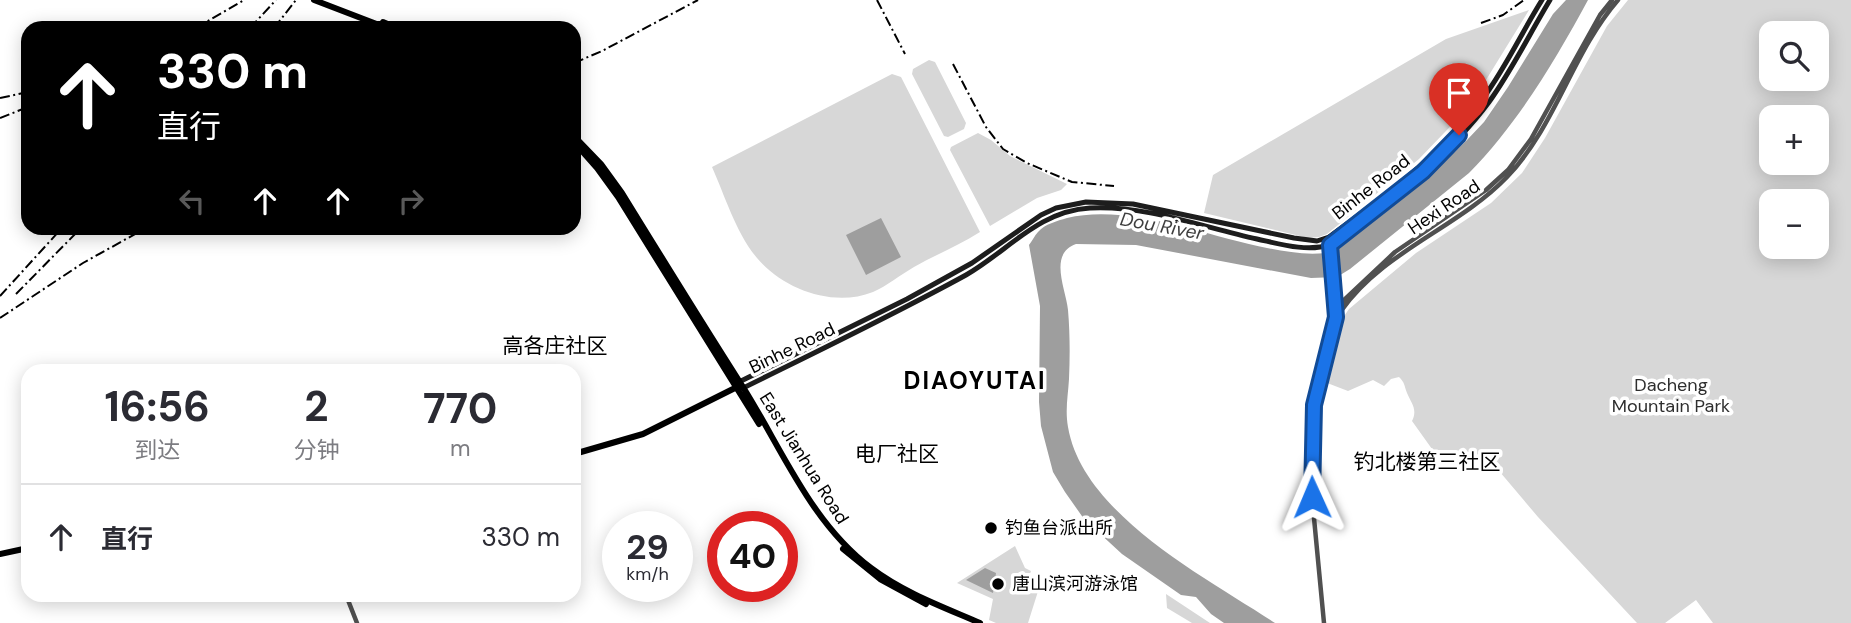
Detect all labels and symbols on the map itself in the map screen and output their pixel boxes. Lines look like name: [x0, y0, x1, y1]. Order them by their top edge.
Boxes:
pin: [1429, 63, 1489, 135]
street label: Binhe Road: [1327, 149, 1415, 225]
street label: Hexi Road: [1403, 174, 1485, 240]
water label: Dou River: [1118, 206, 1207, 246]
street label: Binhe Road: [745, 317, 839, 379]
district label: 高各庄社区: [503, 332, 608, 360]
district label: DIAOYUTAI: [903, 365, 1047, 396]
park label: Dacheng Mountain Park: [1612, 373, 1730, 418]
street label: East Jianhua Road: [754, 388, 854, 528]
district label: 电厂社区: [855, 440, 939, 468]
district label: 钓北楼第三社区: [1354, 448, 1501, 476]
position arrow: [1275, 460, 1349, 534]
speed limit sign: 40: [707, 511, 798, 602]
place label: 钓鱼台派出所: [1005, 516, 1113, 540]
marker: 钓鱼台派出所: [983, 520, 999, 536]
place label: 唐山滨河游泳馆: [1012, 572, 1138, 596]
marker: 唐山滨河游泳馆: [990, 576, 1006, 592]

